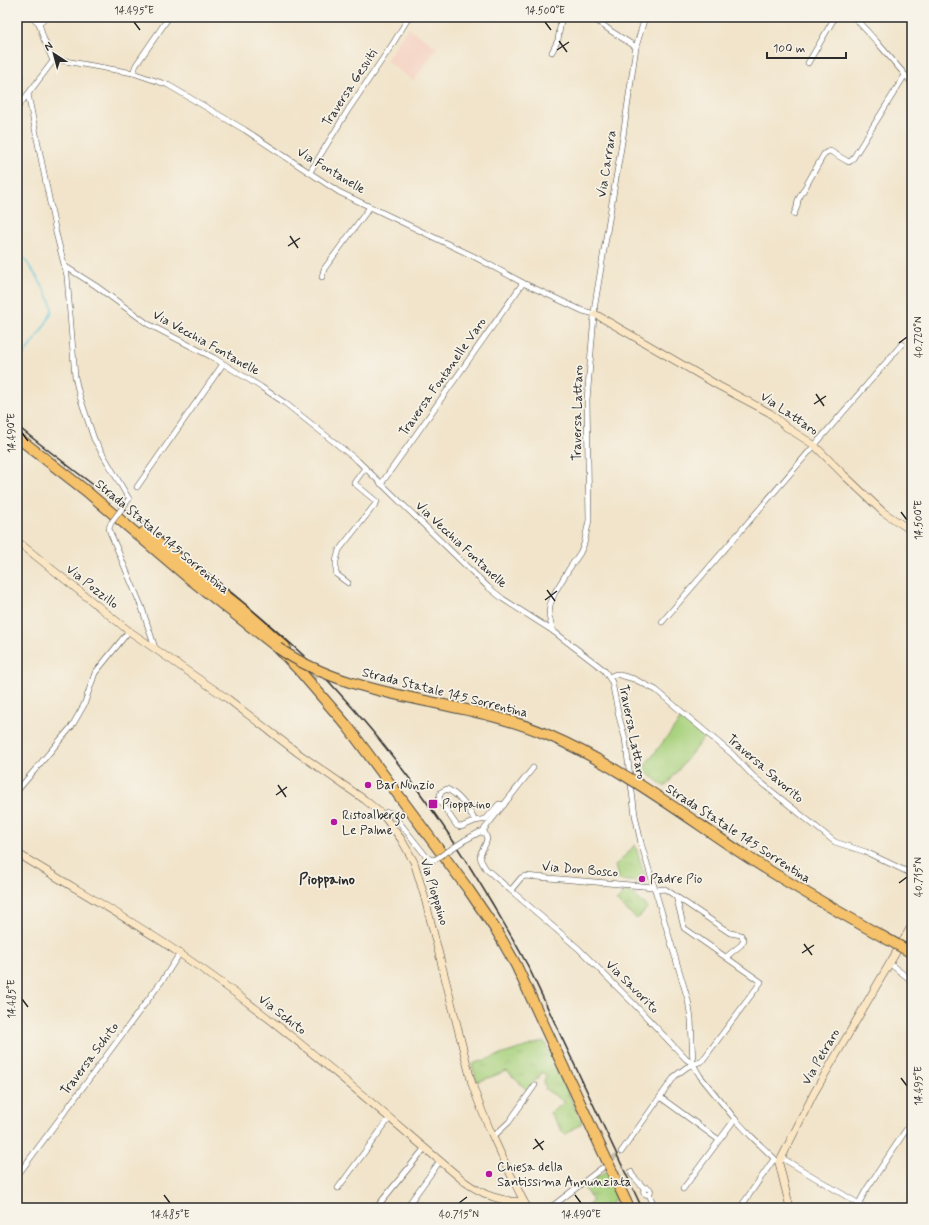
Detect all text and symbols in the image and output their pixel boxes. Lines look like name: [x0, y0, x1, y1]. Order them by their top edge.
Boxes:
text: 14.495°E: [114, 4, 154, 18]
text: 14.500°E: [525, 4, 565, 18]
north arrow: [34, 34, 74, 74]
scale bar: [767, 34, 846, 60]
text: N: [42, 39, 56, 55]
text: 100 m: [773, 41, 805, 57]
street label: Traversa Gesuiti: [319, 46, 381, 130]
street label: Via Carrara: [593, 129, 621, 199]
street label: Via Fontanelle: [294, 144, 368, 198]
street label: Via Vecchia Fontanelle: [149, 306, 263, 380]
street label: Traversa Fontanelle Varo: [396, 314, 490, 440]
text: 40.720°N: [912, 316, 926, 358]
street label: Traversa Lattaro: [569, 365, 587, 461]
street label: Via Lattaro: [757, 388, 821, 440]
text: 14.490°E: [5, 413, 19, 453]
street label: Strada Statale 145 Sorrentina: [91, 476, 233, 598]
street label: Via Vecchia Fontanelle: [411, 498, 511, 592]
text: 14.500°E: [912, 500, 926, 540]
street label: Via Pozzillo: [62, 561, 122, 613]
street label: Strada Statale 145 Sorrentina: [360, 664, 530, 722]
street label: Traversa Lattaro: [615, 683, 649, 781]
street label: Traversa Savorito: [723, 731, 807, 807]
place label: Bar Nunzio: [376, 777, 435, 794]
marker: Bar Nunzio: [363, 780, 373, 790]
street label: Strada Statale 145 Sorrentina: [662, 781, 814, 888]
place label: Pioppaino: [442, 796, 490, 813]
marker: Pioppaino: [427, 798, 439, 810]
place label: Ristoalbergo Le Palme: [342, 807, 406, 839]
marker: Ristoalbergo Le Palme: [329, 817, 339, 827]
street label: Via Pioppaino: [416, 856, 452, 928]
text: 40.715°N: [912, 857, 926, 897]
street label: Via Don Bosco: [541, 858, 619, 882]
district label: Pioppaino: [299, 870, 355, 890]
place label: Padre Pio: [650, 871, 703, 888]
marker: Padre Pio: [637, 874, 647, 884]
street label: Via Savorito: [602, 957, 662, 1017]
text: 14.485°E: [5, 979, 19, 1018]
street label: Via Schito: [255, 991, 309, 1039]
street label: Traversa Schito: [57, 1019, 123, 1099]
street label: Via Petraro: [798, 1026, 844, 1088]
text: 14.495°E: [912, 1066, 926, 1106]
place label: Chiesa della Santissima Annunziata: [497, 1159, 632, 1191]
marker: Chiesa della Santissima Annunziata: [484, 1169, 494, 1179]
text: 14.485°E: [151, 1208, 190, 1222]
text: 40.715°N: [439, 1208, 479, 1222]
text: 14.490°E: [561, 1208, 601, 1222]

